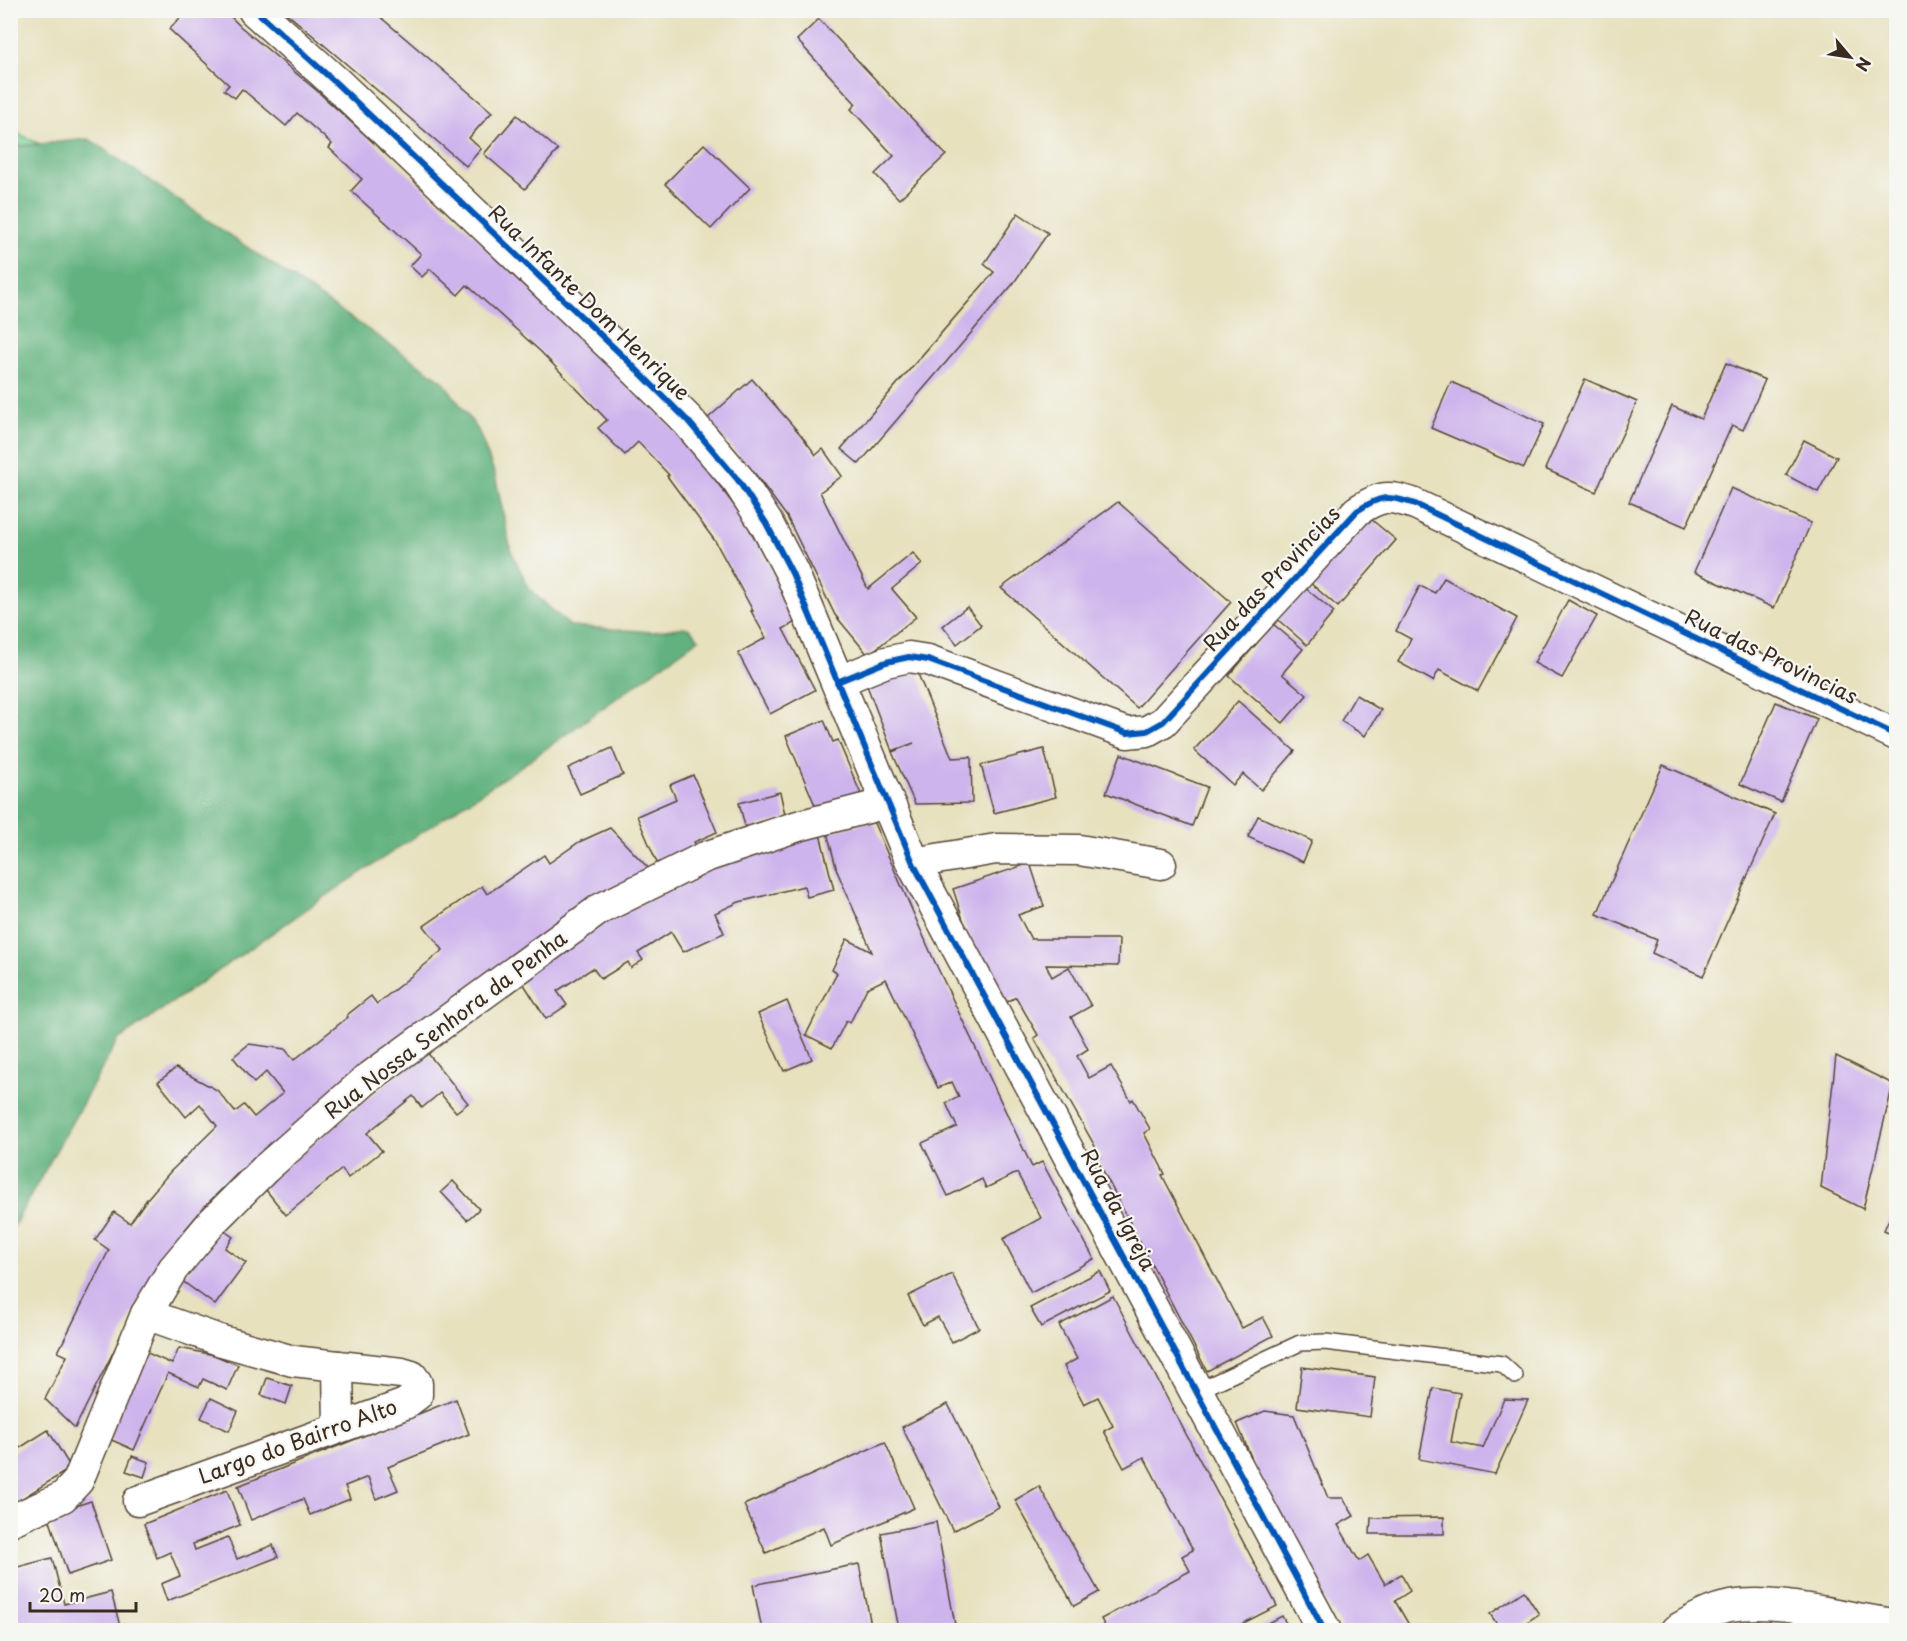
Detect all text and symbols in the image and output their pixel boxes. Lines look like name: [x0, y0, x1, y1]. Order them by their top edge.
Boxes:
north arrow: [1820, 27, 1880, 87]
text: N: [1850, 53, 1878, 76]
street label: Rua Infante Dom Henrique: [482, 196, 699, 407]
street label: Rua das Provincias: [1194, 498, 1347, 658]
street label: Rua das Provincias: [1680, 599, 1864, 711]
street label: Rua Nossa Senhora da Penha: [317, 921, 573, 1125]
street label: Rua da Igreja: [1074, 1142, 1166, 1276]
street label: Largo do Bairro Alto: [193, 1389, 401, 1491]
scale bar: [30, 1575, 136, 1613]
text: 20 m: [39, 1581, 85, 1608]

